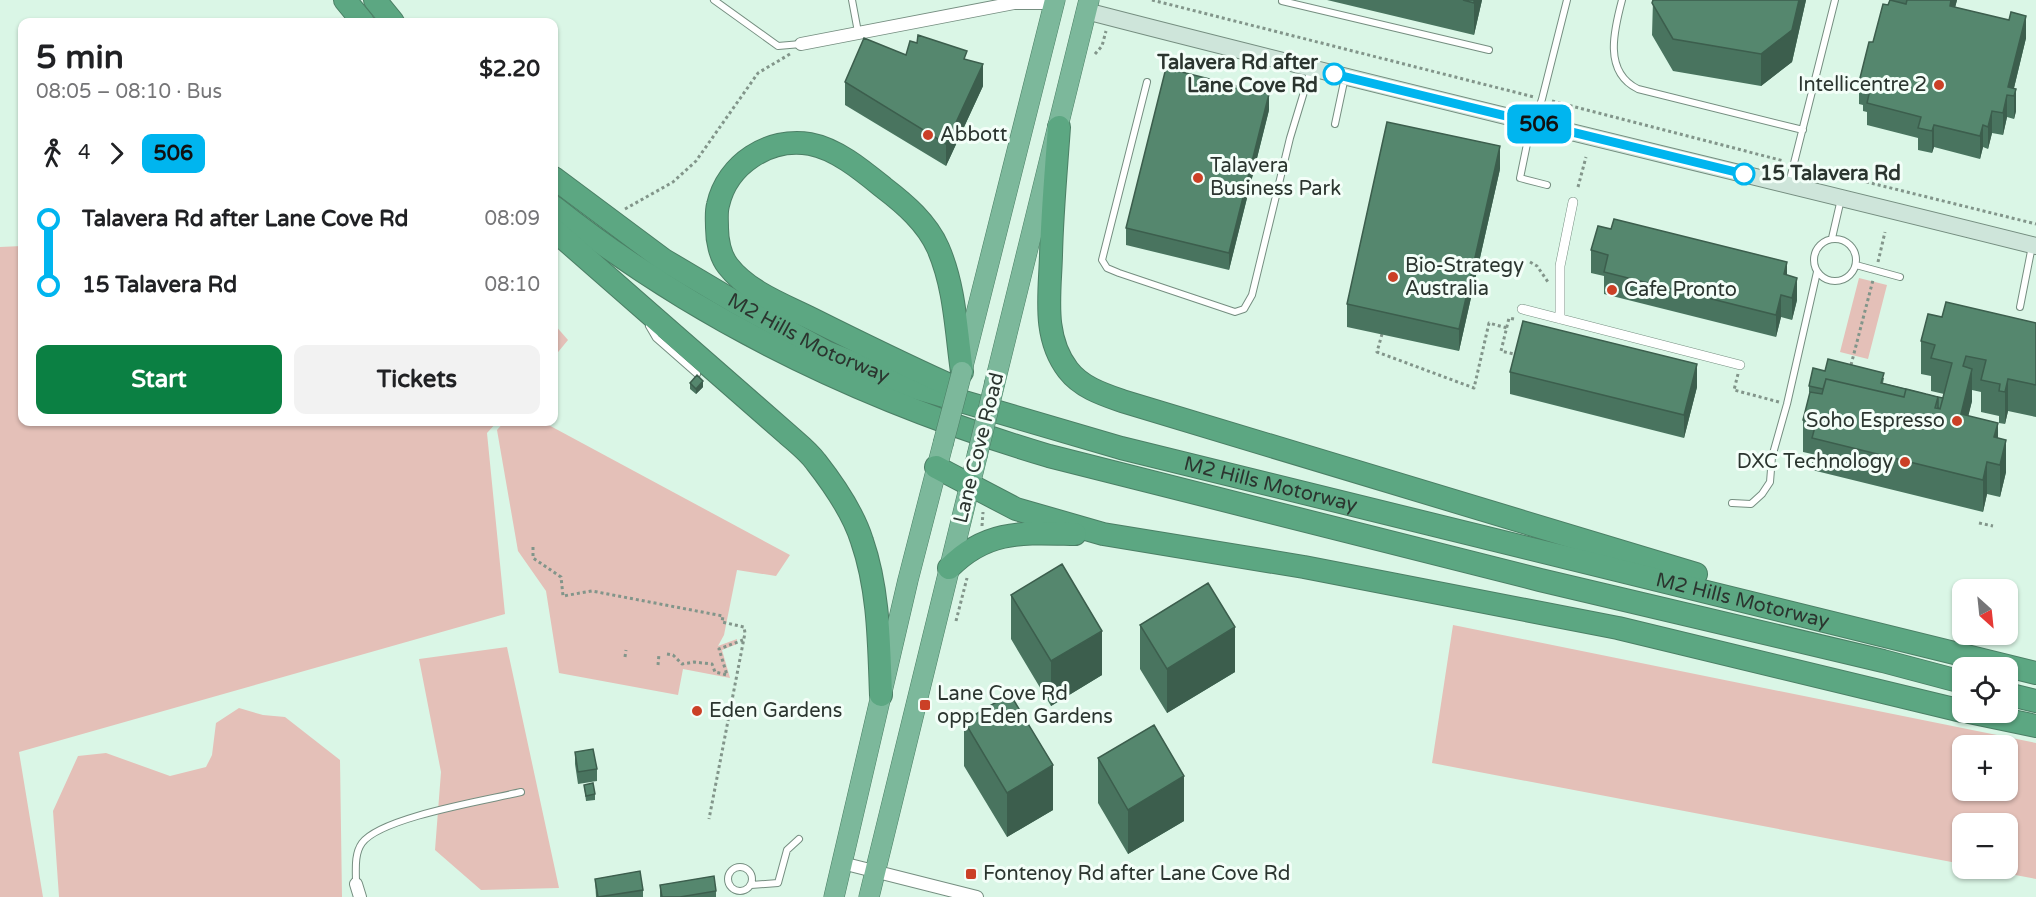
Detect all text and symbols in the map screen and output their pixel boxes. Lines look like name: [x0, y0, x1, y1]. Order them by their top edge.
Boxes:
text: 5 min: [36, 38, 124, 77]
place label: Talavera Rd after Lane Cove Rd: [1156, 51, 1318, 98]
text: $2.20: [479, 56, 540, 82]
marker: Talavera Rd after Lane Cove Rd: [1323, 63, 1345, 85]
place label: Intellicentre 2: [1798, 73, 1927, 97]
marker: Intellicentre 2: [1932, 78, 1946, 92]
text: 08:05 – 08:10 · Bus: [36, 80, 222, 104]
line badge: 506: [1504, 104, 1574, 144]
text: 506: [1519, 112, 1559, 137]
place label: Abbott: [940, 123, 1008, 147]
marker: Abbott: [921, 128, 935, 142]
icon: walk: [36, 137, 69, 170]
icon: forward: [100, 137, 133, 170]
text: 4: [78, 141, 91, 165]
text: 506: [154, 141, 193, 166]
place label: Talavera Business Park: [1210, 154, 1341, 201]
place label: 15 Talavera Rd: [1760, 162, 1901, 186]
marker: 15 Talavera Rd: [1733, 163, 1755, 185]
marker: Talavera Business Park: [1191, 171, 1205, 185]
text: Talavera Rd after Lane Cove Rd: [82, 206, 408, 232]
text: 08:09: [485, 207, 540, 231]
place label: Bio-Strategy Australia: [1405, 254, 1524, 301]
marker: Bio-Strategy Australia: [1386, 270, 1400, 284]
text: 15 Talavera Rd: [82, 272, 237, 298]
text: 08:10: [485, 273, 540, 297]
place label: Cafe Pronto: [1624, 278, 1737, 302]
marker: Cafe Pronto: [1605, 283, 1619, 297]
street label: M2 Hills Motorway: [723, 288, 893, 388]
button: Start: [36, 345, 282, 414]
button: Tickets: [294, 345, 540, 414]
street label: Lane Cove Road: [949, 370, 1009, 526]
place label: Soho Espresso: [1806, 409, 1945, 433]
marker: Soho Espresso: [1950, 414, 1964, 428]
place label: DXC Technology: [1737, 450, 1893, 474]
street label: M2 Hills Motorway: [1181, 452, 1360, 518]
marker: DXC Technology: [1898, 455, 1912, 469]
street label: M2 Hills Motorway: [1653, 568, 1832, 634]
north arrow: [1952, 579, 2018, 645]
map controls: [1952, 579, 2018, 879]
button: locate: [1952, 657, 2018, 723]
place label: Lane Cove Rd opp Eden Gardens: [937, 682, 1113, 729]
marker: Lane Cove Rd opp Eden Gardens: [918, 698, 932, 712]
place label: Eden Gardens: [709, 699, 842, 723]
marker: Eden Gardens: [690, 704, 704, 718]
button: +: [1952, 735, 2018, 801]
button: −: [1952, 813, 2018, 879]
place label: Fontenoy Rd after Lane Cove Rd: [983, 862, 1290, 886]
marker: Fontenoy Rd after Lane Cove Rd: [964, 867, 978, 881]

